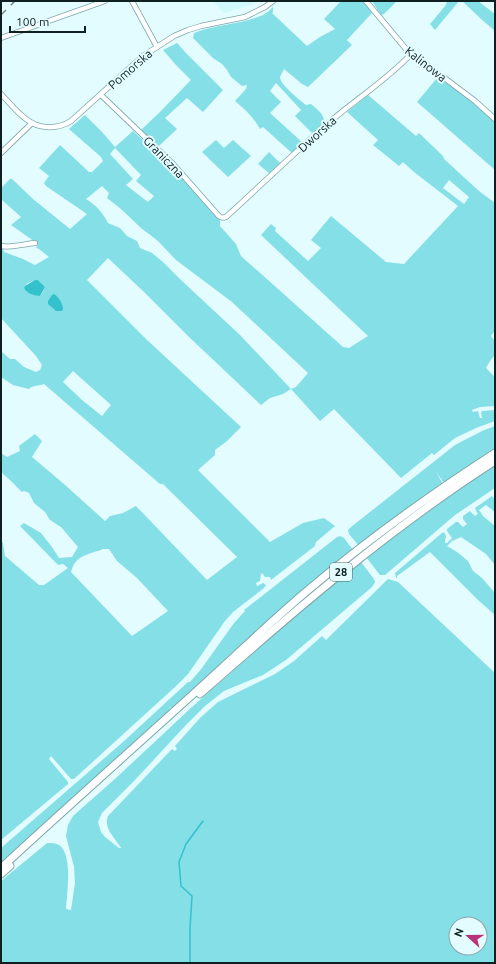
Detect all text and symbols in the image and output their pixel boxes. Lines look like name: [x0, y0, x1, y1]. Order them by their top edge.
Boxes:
scale bar: [10, 8, 85, 34]
text: 100 m: [16, 15, 49, 28]
street label: Kalinowa: [403, 44, 449, 84]
street label: Pomorska: [106, 47, 154, 91]
street label: Dworska: [295, 114, 339, 154]
street label: Graniczna: [141, 134, 187, 180]
road number: 28: [330, 563, 352, 581]
north arrow: [448, 916, 488, 956]
text: N: [452, 926, 466, 938]

